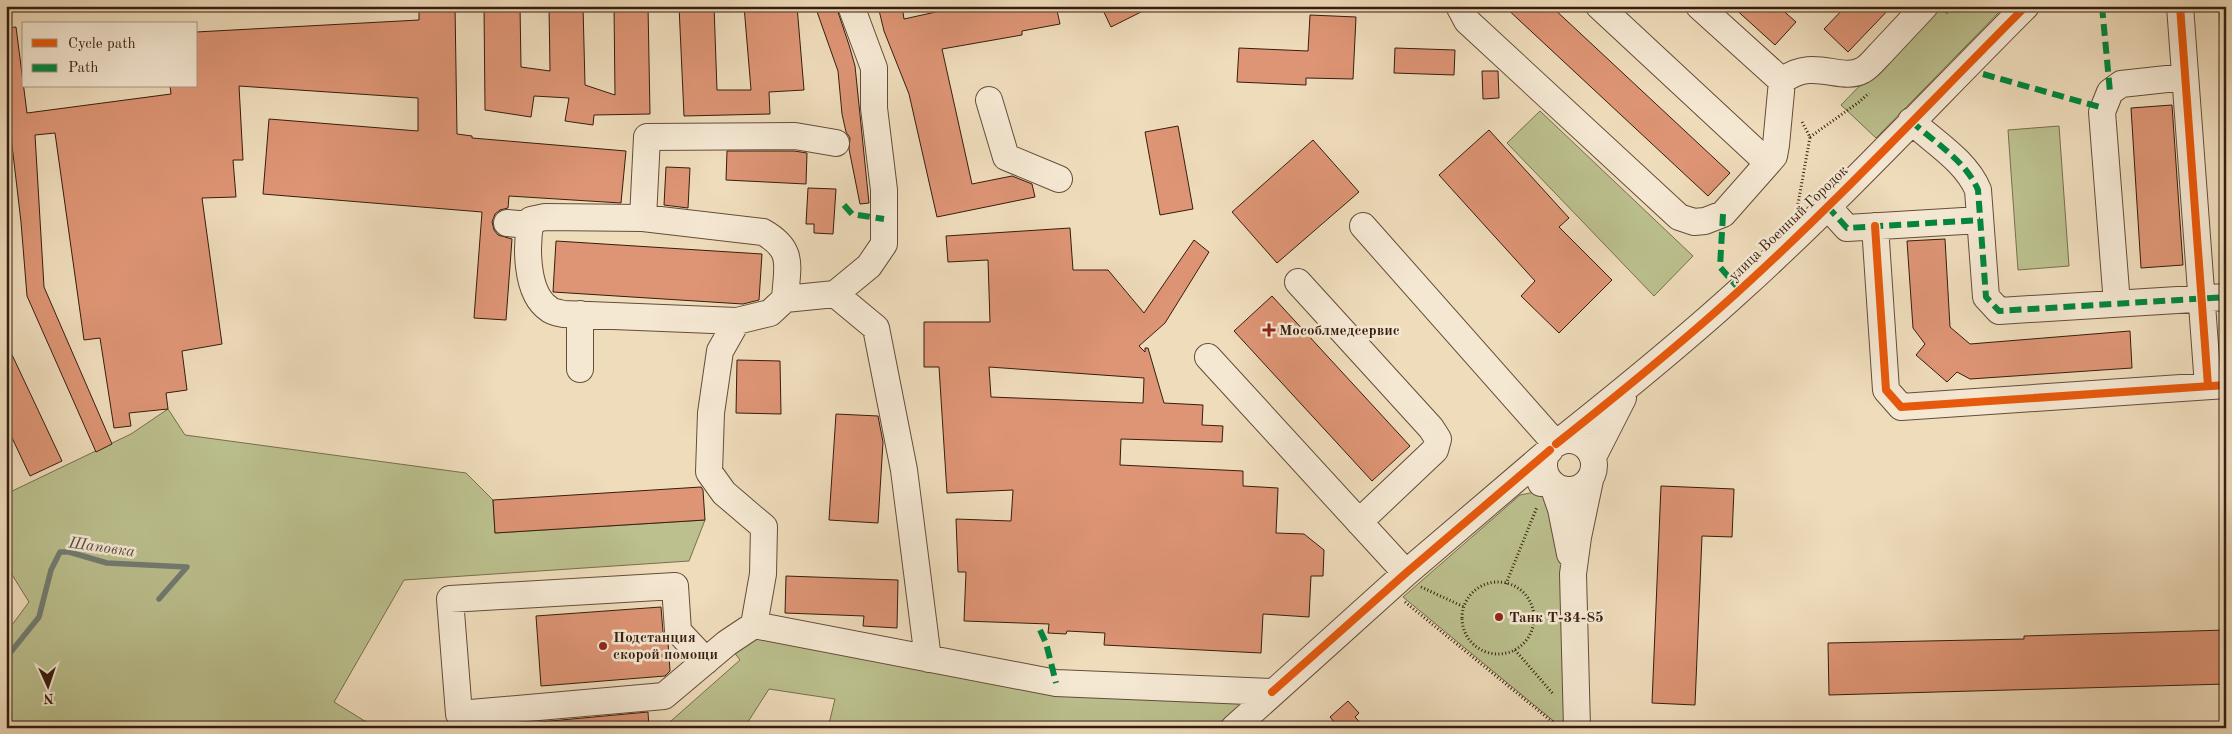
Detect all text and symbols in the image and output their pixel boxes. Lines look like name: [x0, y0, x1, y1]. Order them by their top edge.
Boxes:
legend: [22, 22, 198, 88]
text: Cycle path: [68, 37, 136, 52]
text: Path: [68, 61, 98, 76]
street label: улица Военный Городок: [1727, 163, 1852, 285]
marker: Мособлмедсервис: [1263, 324, 1275, 336]
place label: Мособлмедсервис: [1279, 324, 1400, 339]
water label: Шаповка: [66, 535, 136, 561]
marker: Танк Т-34-85: [1493, 611, 1505, 623]
place label: Танк Т-34-85: [1509, 611, 1604, 626]
place label: Подстанция скорой помощи: [613, 631, 718, 663]
marker: Подстанция скорой помощи: [597, 640, 609, 652]
north arrow: [22, 662, 72, 712]
text: N: [43, 691, 54, 705]

